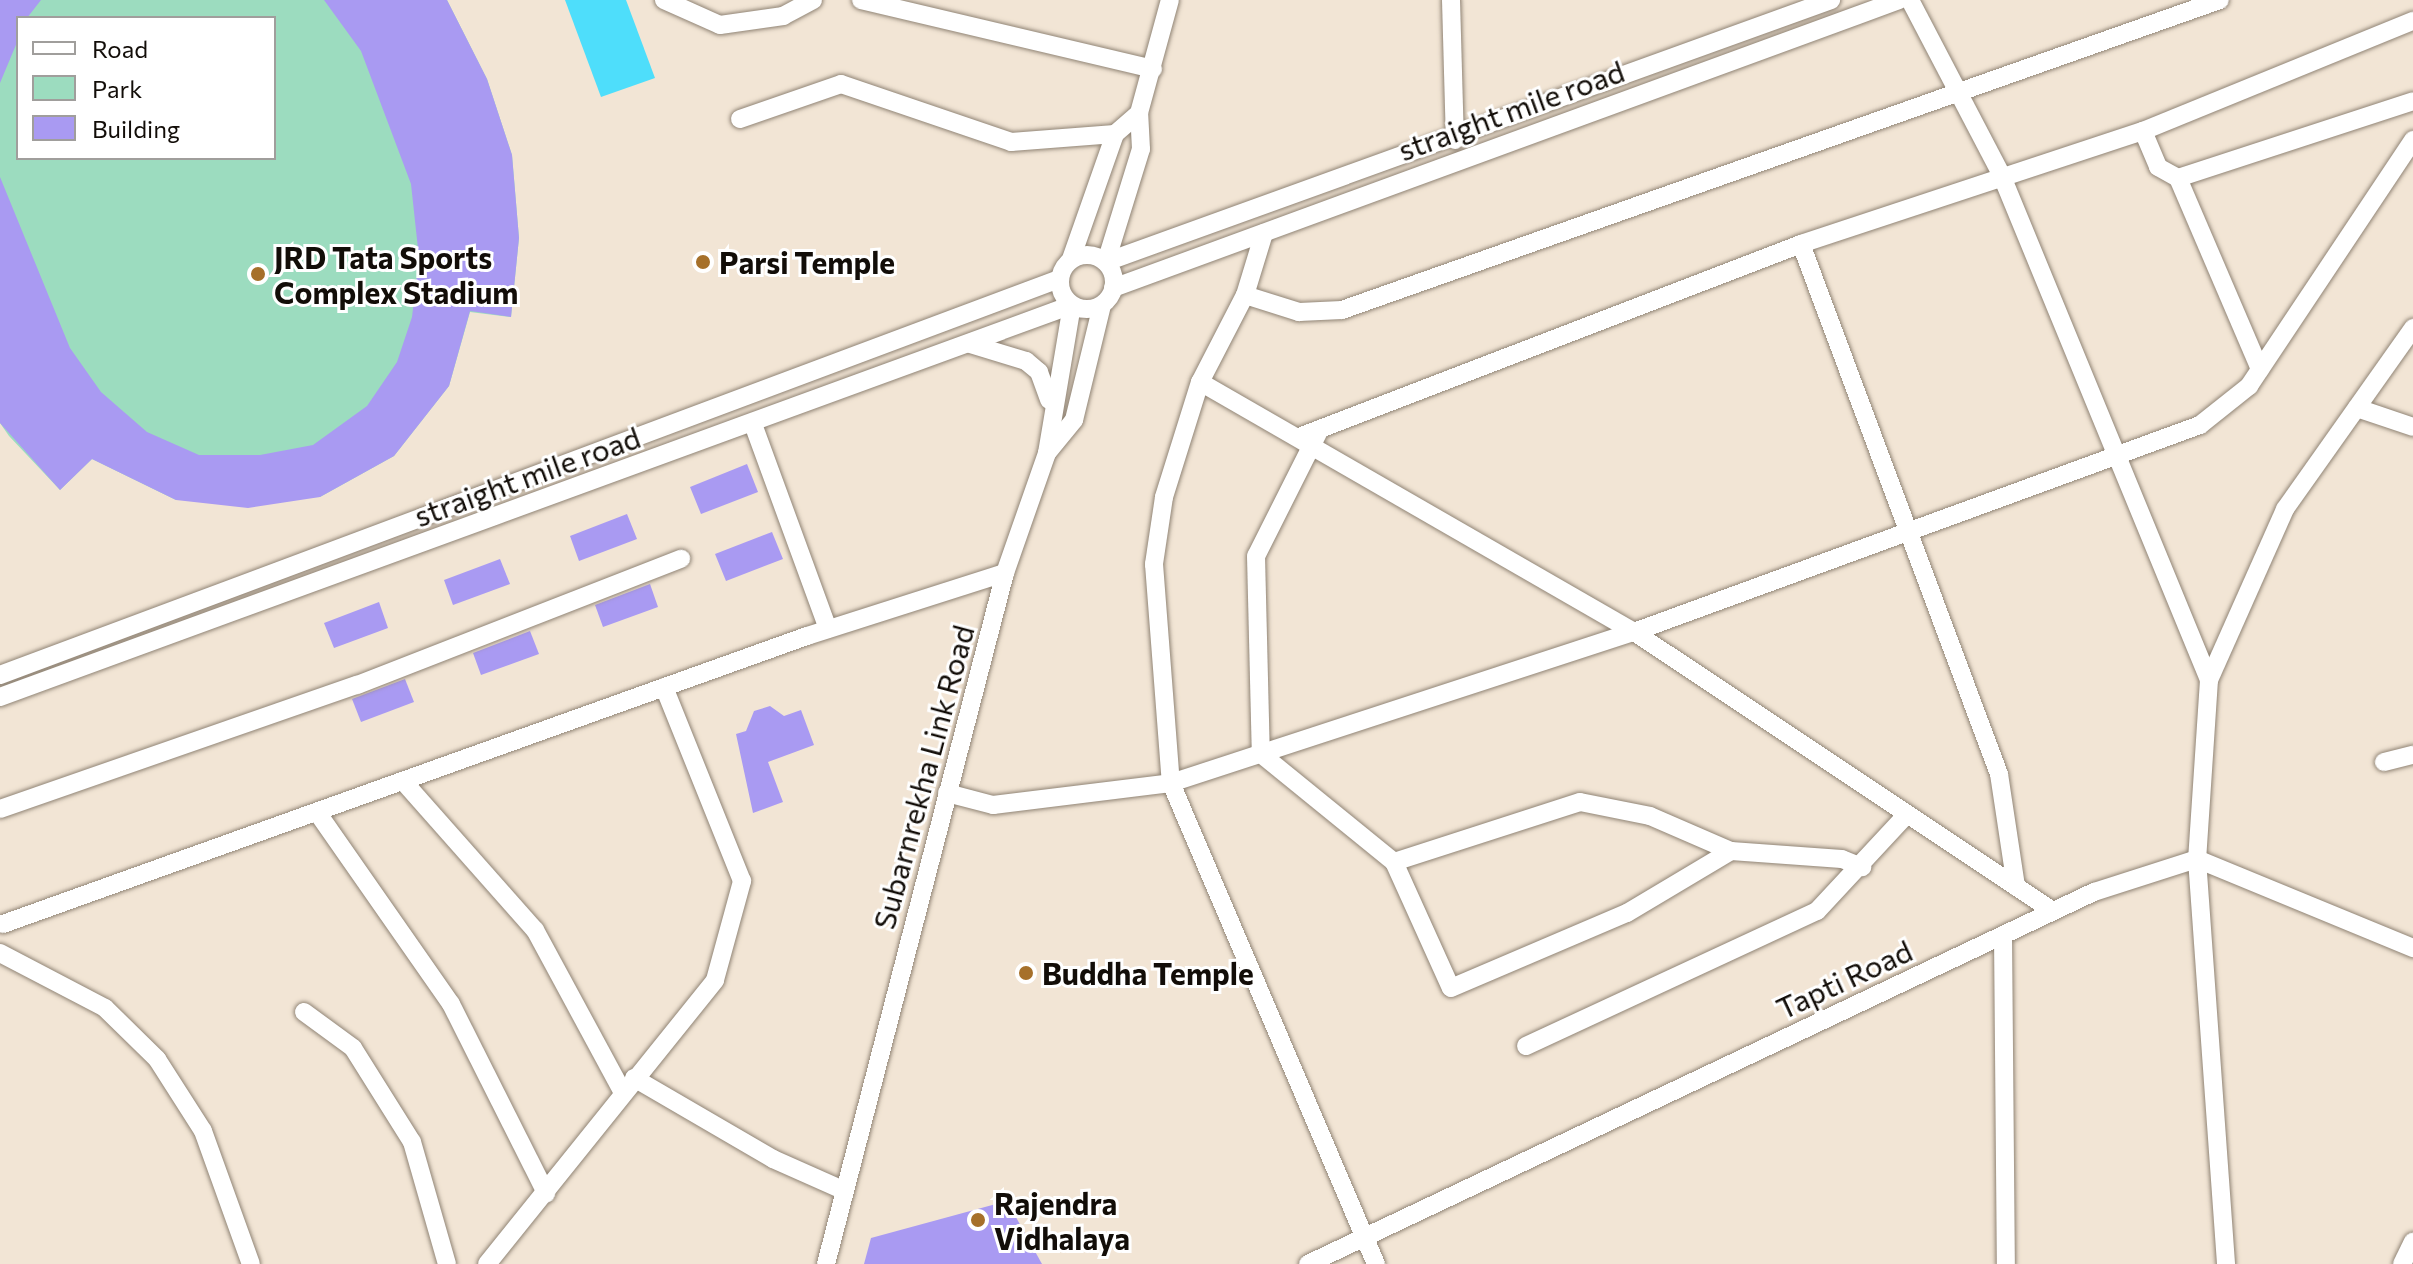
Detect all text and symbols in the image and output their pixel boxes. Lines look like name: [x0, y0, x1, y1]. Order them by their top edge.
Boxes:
legend: [16, 16, 276, 160]
text: Road: [92, 34, 148, 63]
street label: straight mile road: [1393, 52, 1629, 168]
text: Park: [92, 74, 142, 103]
text: Building: [92, 114, 180, 143]
place label: JRD Tata Sports Complex Stadium: [274, 239, 518, 310]
place label: Parsi Temple: [719, 244, 895, 280]
marker: Parsi Temple: [694, 253, 712, 271]
marker: JRD Tata Sports Complex Stadium: [249, 265, 267, 283]
street label: straight mile road: [409, 418, 645, 534]
street label: Subarnrekha Link Road: [865, 621, 981, 933]
street label: Tapti Road: [1770, 932, 1918, 1026]
place label: Buddha Temple: [1042, 955, 1254, 991]
marker: Buddha Temple: [1017, 964, 1035, 982]
place label: Rajendra Vidhalaya: [994, 1185, 1130, 1256]
marker: Rajendra Vidhalaya: [969, 1211, 987, 1229]

